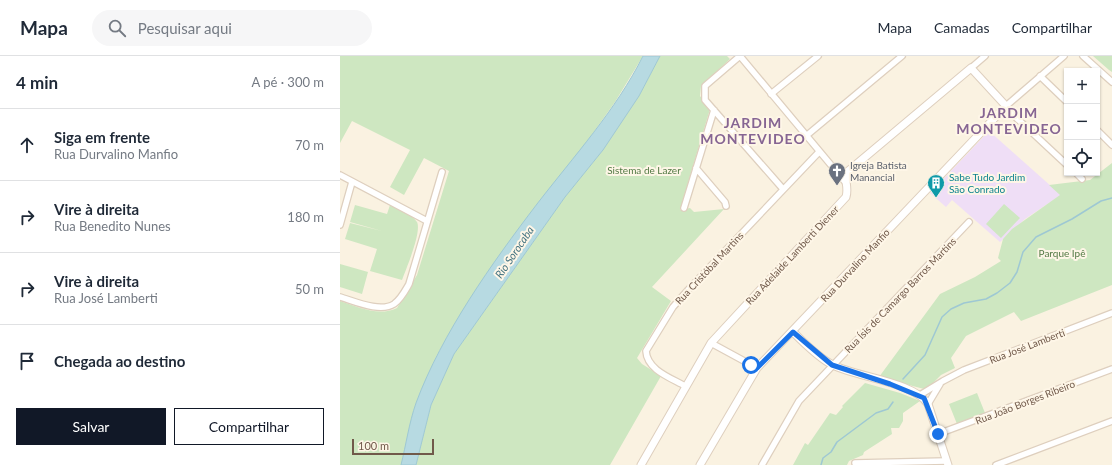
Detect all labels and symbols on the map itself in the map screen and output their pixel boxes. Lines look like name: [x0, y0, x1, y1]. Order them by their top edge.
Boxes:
district label: JARDIM MONTEVIDEO: [956, 104, 1062, 137]
district label: JARDIM MONTEVIDEO: [700, 114, 806, 147]
place label: Igreja Batista Manancial: [850, 159, 907, 183]
church icon: Igreja Batista Manancial: [827, 161, 847, 186]
park label: Sistema de Lazer: [607, 164, 681, 176]
place label: Sabe Tudo Jardim São Conrado: [949, 171, 1025, 195]
building icon: Sabe Tudo Jardim São Conrado: [926, 173, 946, 198]
street label: Rua Adelaide Lamberti Diener: [743, 203, 841, 307]
water label: Rio Sorocaba: [492, 223, 536, 280]
street label: Rua Durvalino Manfio: [818, 226, 892, 304]
street label: Rua Cristóbal Martins: [672, 229, 746, 307]
street label: Rua Ísis de Camargo Barros Martins: [842, 235, 958, 355]
park label: Parque Ipê: [1039, 247, 1085, 259]
street label: Rua José Lamberti: [988, 326, 1066, 366]
route start: [742, 356, 760, 374]
street label: Rua João Borges Ribeiro: [974, 377, 1077, 427]
route end: [929, 425, 947, 443]
scale bar: [352, 437, 434, 456]

